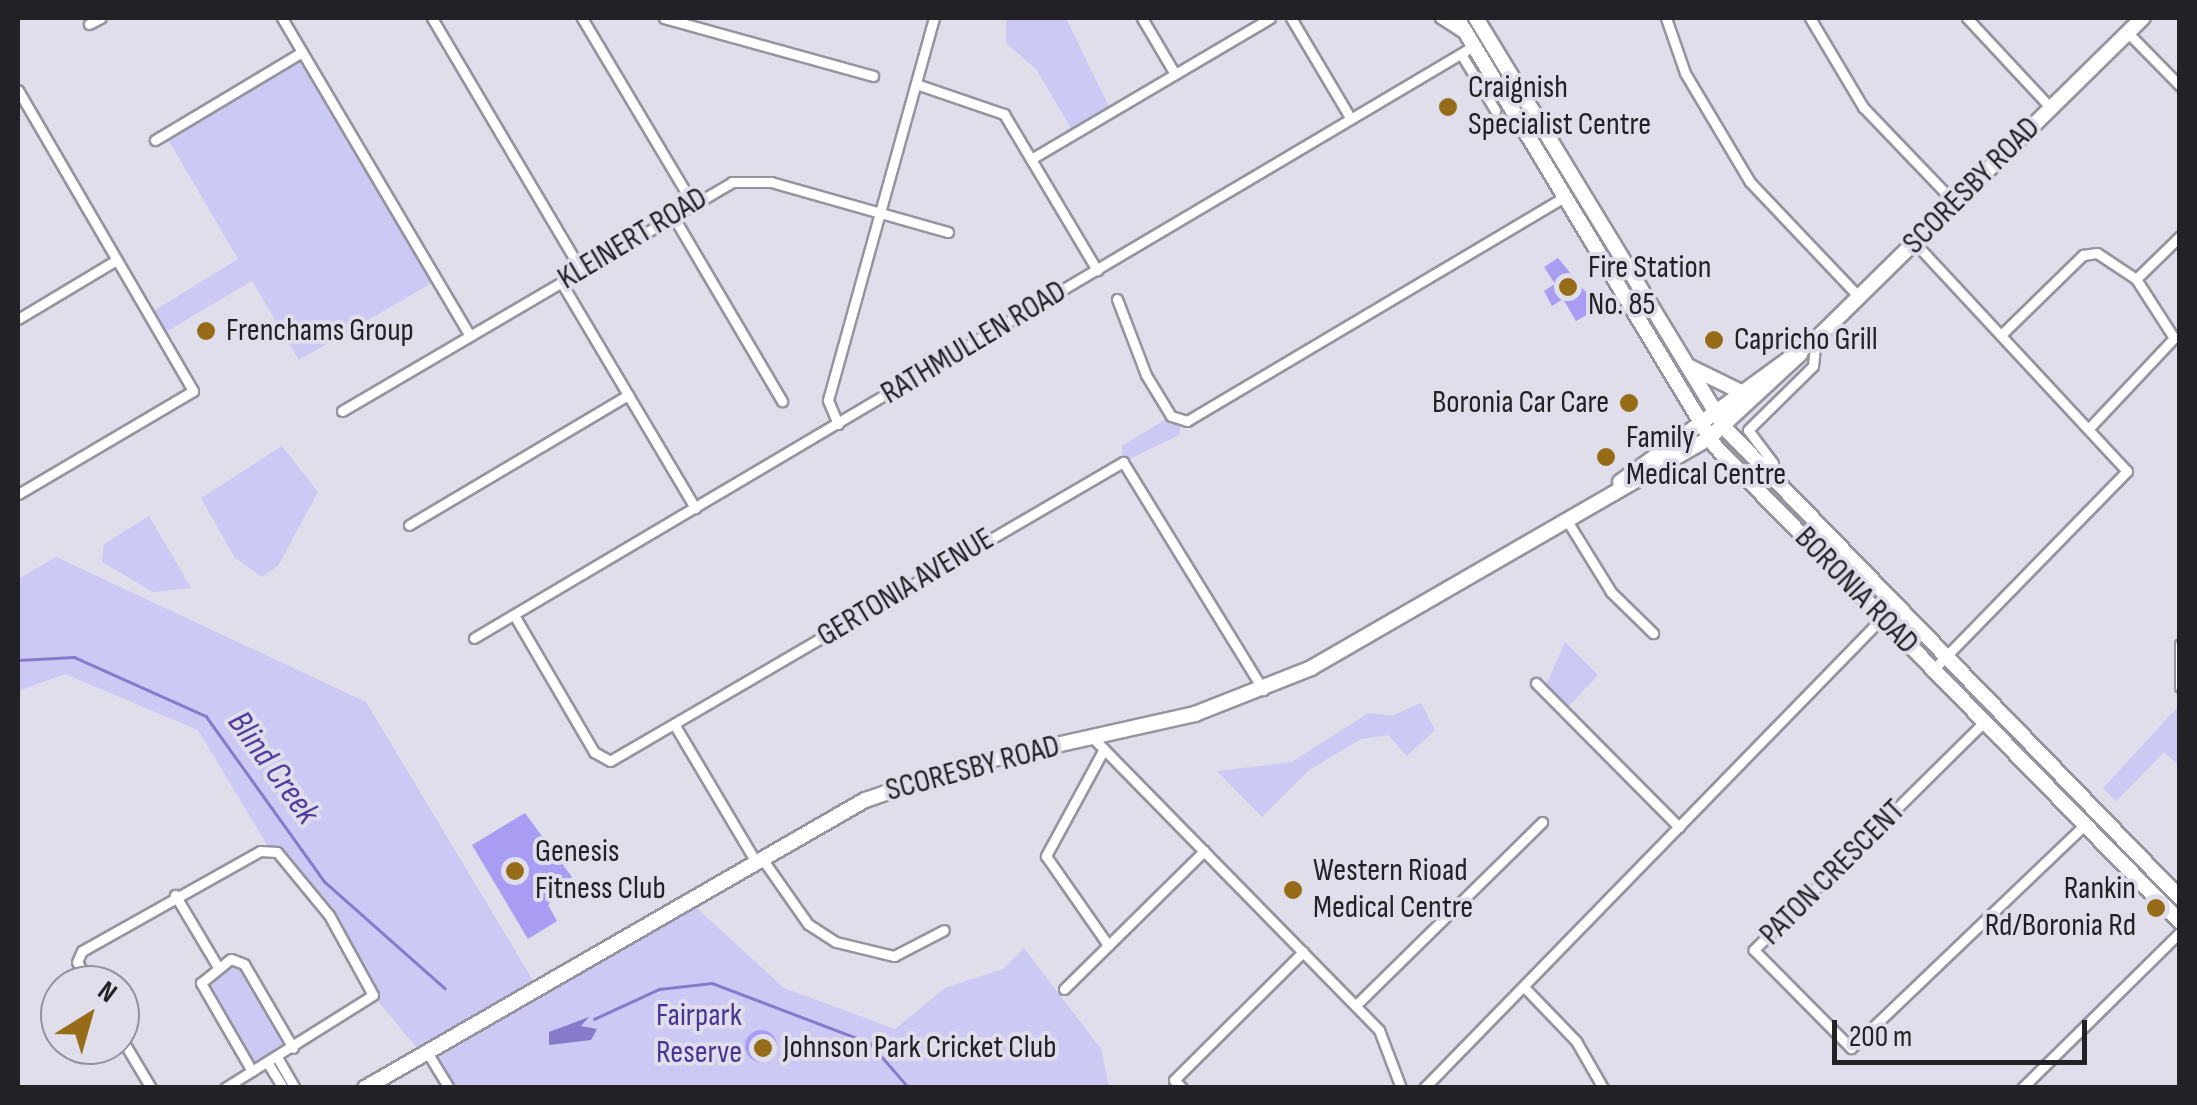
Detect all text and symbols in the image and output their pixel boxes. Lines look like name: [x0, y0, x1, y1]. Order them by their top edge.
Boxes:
place label: Craignish Specialist Centre: [1468, 70, 1651, 145]
marker: Craignish Specialist Centre: [1437, 96, 1459, 118]
street label: SCORESBY ROAD: [1895, 109, 2049, 263]
street label: KLEINERT ROAD: [551, 179, 715, 299]
place label: Fire Station No. 85: [1588, 250, 1711, 325]
street label: RATHMULLEN ROAD: [875, 273, 1073, 413]
marker: Fire Station No. 85: [1557, 276, 1579, 298]
place label: Frenchams Group: [226, 312, 414, 350]
marker: Frenchams Group: [195, 320, 217, 342]
place label: Capricho Grill: [1734, 321, 1878, 359]
marker: Capricho Grill: [1703, 329, 1725, 351]
place label: Boronia Car Care: [1432, 384, 1609, 422]
marker: Boronia Car Care: [1618, 392, 1640, 414]
place label: Family Medical Centre: [1626, 420, 1786, 495]
marker: Family Medical Centre: [1595, 446, 1617, 468]
street label: GERTONIA AVENUE: [811, 520, 1001, 656]
street label: BORONIA ROAD: [1786, 520, 1926, 662]
water label: Blind Creek: [218, 703, 328, 833]
street label: SCORESBY ROAD: [882, 727, 1064, 811]
street label: PATON CRESCENT: [1752, 792, 1914, 954]
place label: Genesis Fitness Club: [535, 834, 666, 909]
place label: Western Rioad Medical Centre: [1313, 853, 1473, 928]
marker: Genesis Fitness Club: [504, 860, 526, 882]
place label: Rankin Rd/Boronia Rd: [1985, 871, 2136, 946]
marker: Western Rioad Medical Centre: [1282, 879, 1304, 901]
marker: Rankin Rd/Boronia Rd: [2145, 897, 2167, 919]
north arrow: [40, 965, 140, 1065]
text: N: [91, 975, 123, 1010]
park label: Fairpark Reserve: [656, 998, 742, 1073]
scale bar: [1837, 1000, 2092, 1062]
text: 200 m: [1849, 1019, 1912, 1055]
place label: Johnson Park Cricket Club: [783, 1029, 1056, 1067]
marker: Johnson Park Cricket Club: [752, 1037, 774, 1059]

